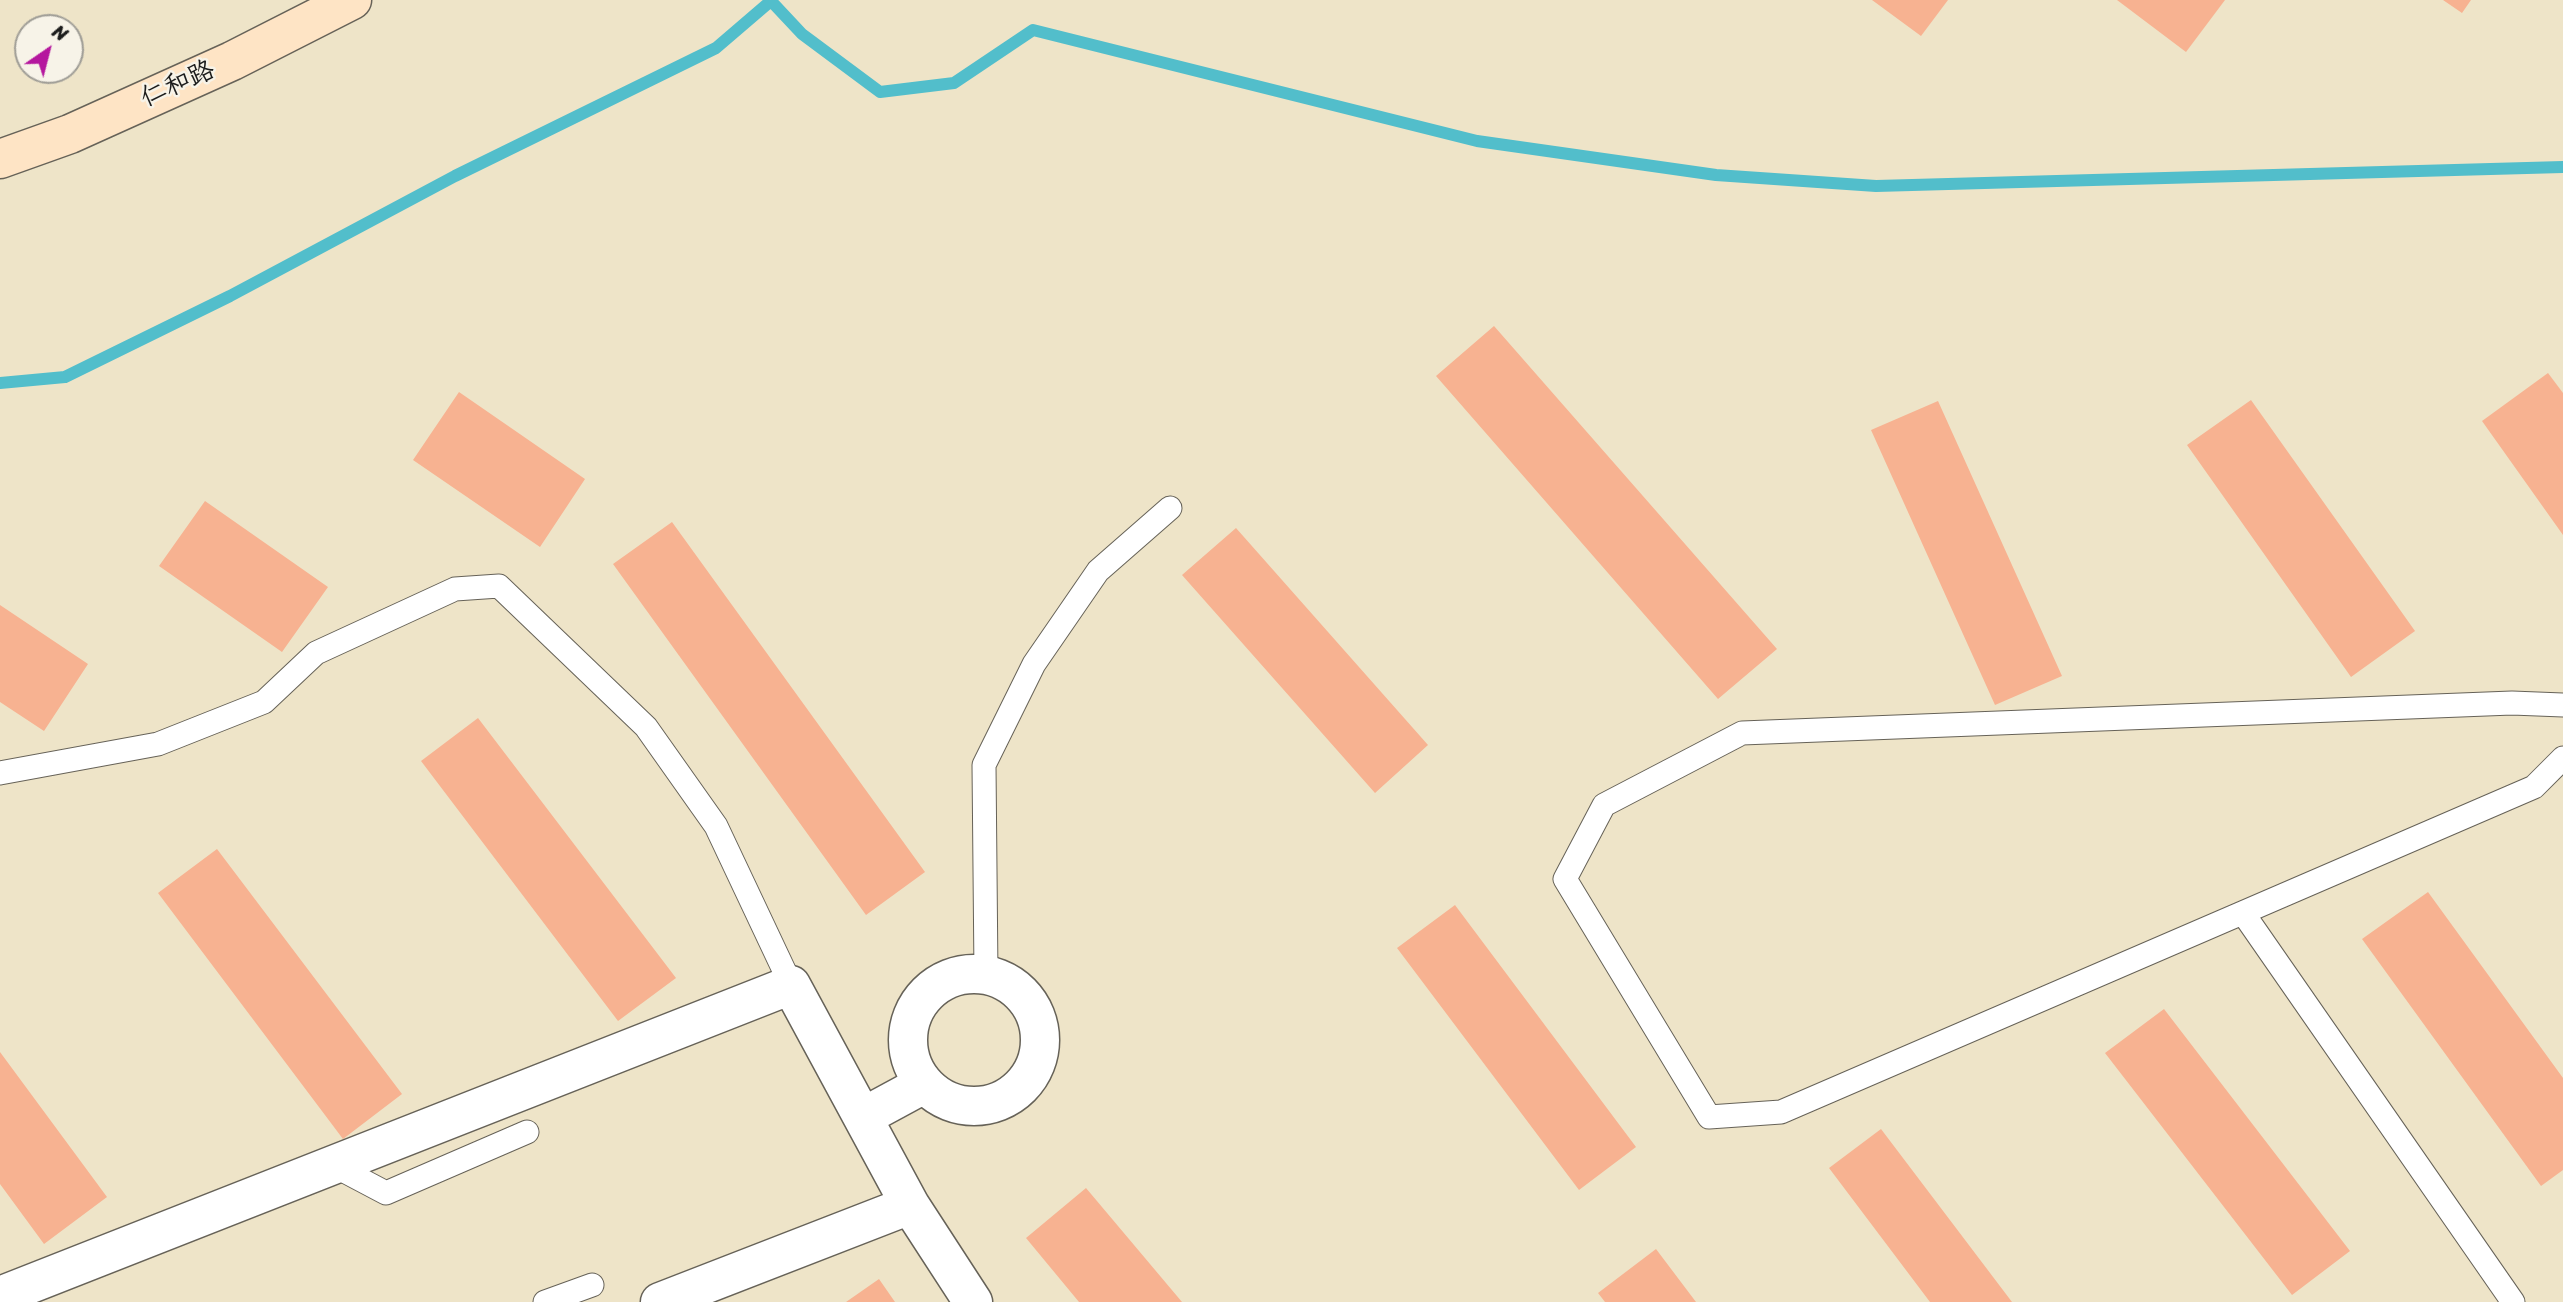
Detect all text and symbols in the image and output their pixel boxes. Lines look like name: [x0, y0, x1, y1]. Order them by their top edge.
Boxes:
north arrow: [14, 14, 84, 84]
text: N: [45, 16, 75, 50]
street label: 仁和路: [136, 55, 220, 115]

